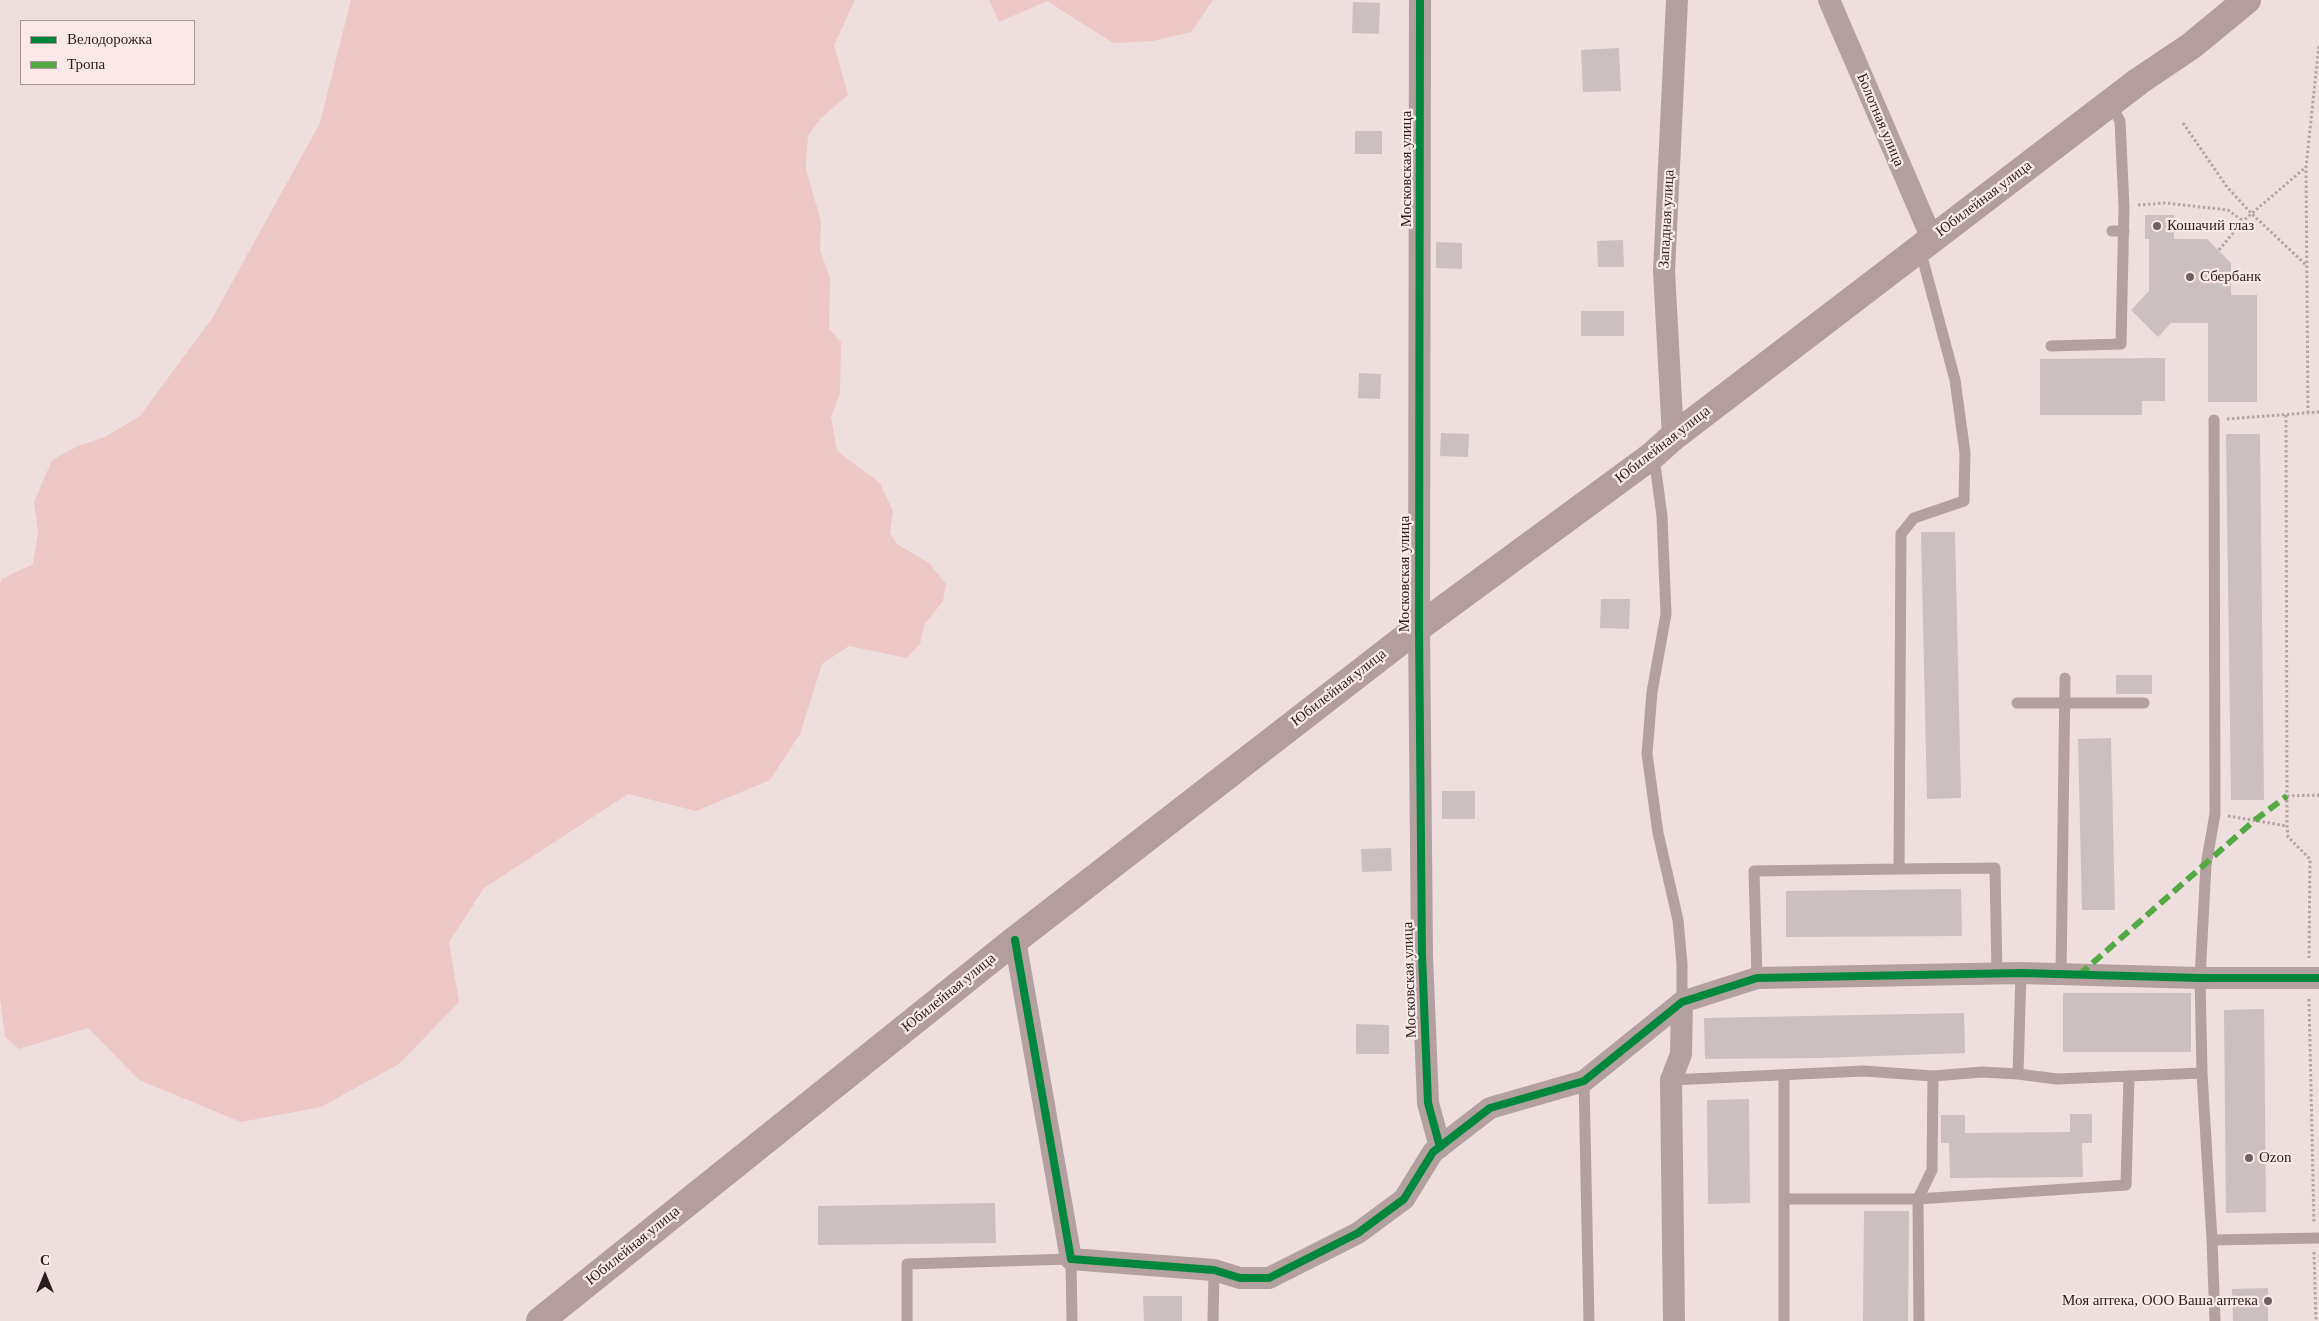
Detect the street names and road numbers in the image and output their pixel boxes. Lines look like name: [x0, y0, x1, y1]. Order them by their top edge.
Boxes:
street label: Болотная улица: [1852, 71, 1908, 169]
street label: Московская улица: [1398, 111, 1416, 227]
street label: Юбилейная улица: [1932, 157, 2036, 241]
street label: Западная улица: [1655, 169, 1679, 269]
street label: Юбилейная улица: [1612, 402, 1714, 488]
street label: Московская улица: [1396, 516, 1414, 632]
street label: Юбилейная улица: [1288, 645, 1390, 731]
street label: Московская улица: [1399, 921, 1421, 1039]
street label: Юбилейная улица: [898, 950, 1000, 1036]
street label: Юбилейная улица: [582, 1203, 684, 1289]

